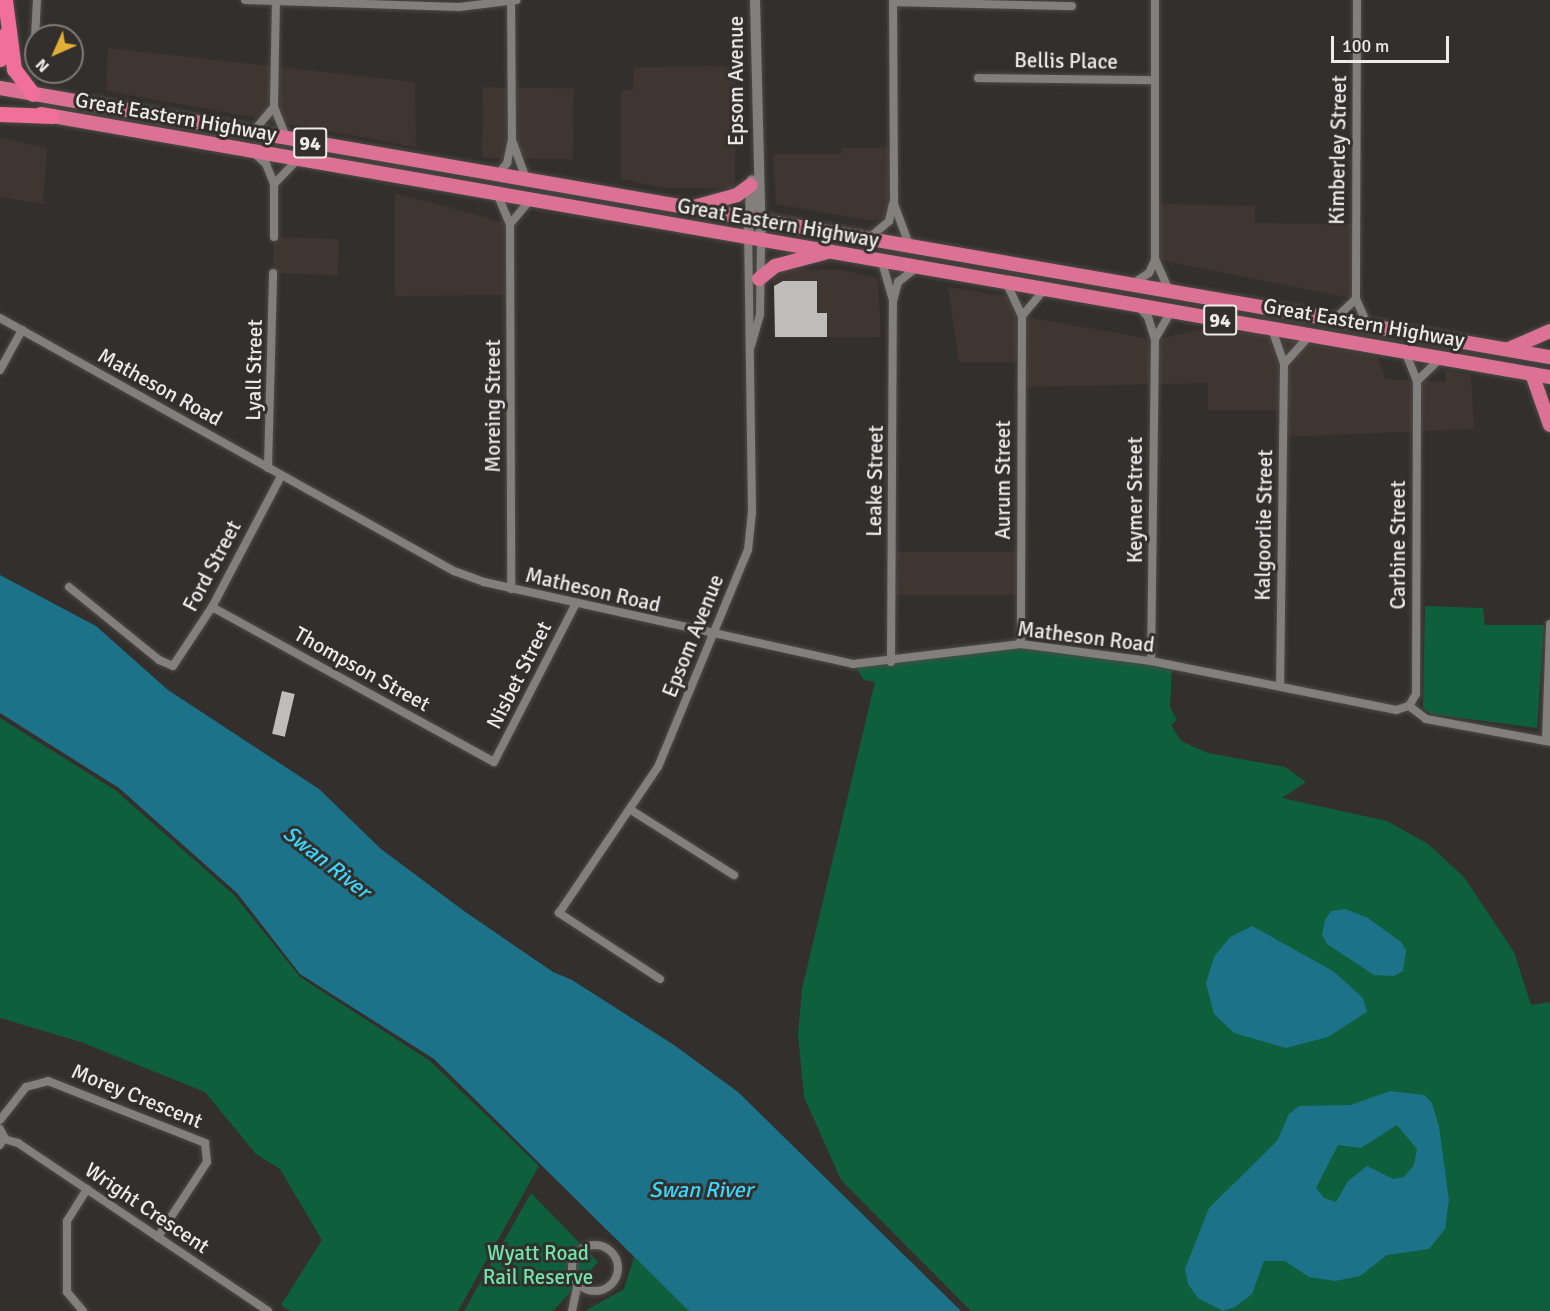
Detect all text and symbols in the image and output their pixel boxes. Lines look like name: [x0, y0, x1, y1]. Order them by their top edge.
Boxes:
street label: Epsom Avenue: [723, 16, 749, 146]
north arrow: [24, 24, 84, 84]
scale bar: [1334, 24, 1452, 62]
text: 100 m: [1342, 35, 1389, 57]
street label: Bellis Place: [1014, 47, 1118, 75]
text: N: [32, 54, 54, 76]
street label: Kimberley Street: [1324, 75, 1352, 225]
street label: Great Eastern Highway: [73, 87, 279, 147]
road number: 94: [292, 126, 328, 160]
street label: Great Eastern Highway: [675, 193, 881, 253]
street label: Great Eastern Highway: [1261, 293, 1467, 353]
road number: 94: [1202, 303, 1238, 337]
street label: Lyall Street: [241, 319, 267, 421]
street label: Moreing Street: [480, 339, 506, 473]
street label: Matheson Road: [94, 343, 226, 431]
street label: Aurum Street: [990, 420, 1016, 540]
street label: Leake Street: [861, 425, 889, 537]
street label: Keymer Street: [1122, 437, 1148, 563]
street label: Kalgoorlie Street: [1250, 449, 1278, 601]
street label: Carbine Street: [1385, 481, 1411, 609]
street label: Ford Street: [178, 516, 246, 616]
street label: Matheson Road: [523, 562, 663, 618]
street label: Epsom Avenue: [657, 571, 729, 701]
street label: Matheson Road: [1016, 616, 1156, 658]
street label: Nisbet Street: [481, 617, 557, 733]
street label: Thompson Street: [290, 621, 434, 717]
water label: Swan River: [278, 820, 376, 904]
street label: Morey Crescent: [68, 1058, 206, 1134]
street label: Wright Crescent: [80, 1157, 214, 1259]
water label: Swan River: [649, 1177, 753, 1203]
park label: Wyatt Road Rail Reserve: [483, 1240, 593, 1290]

